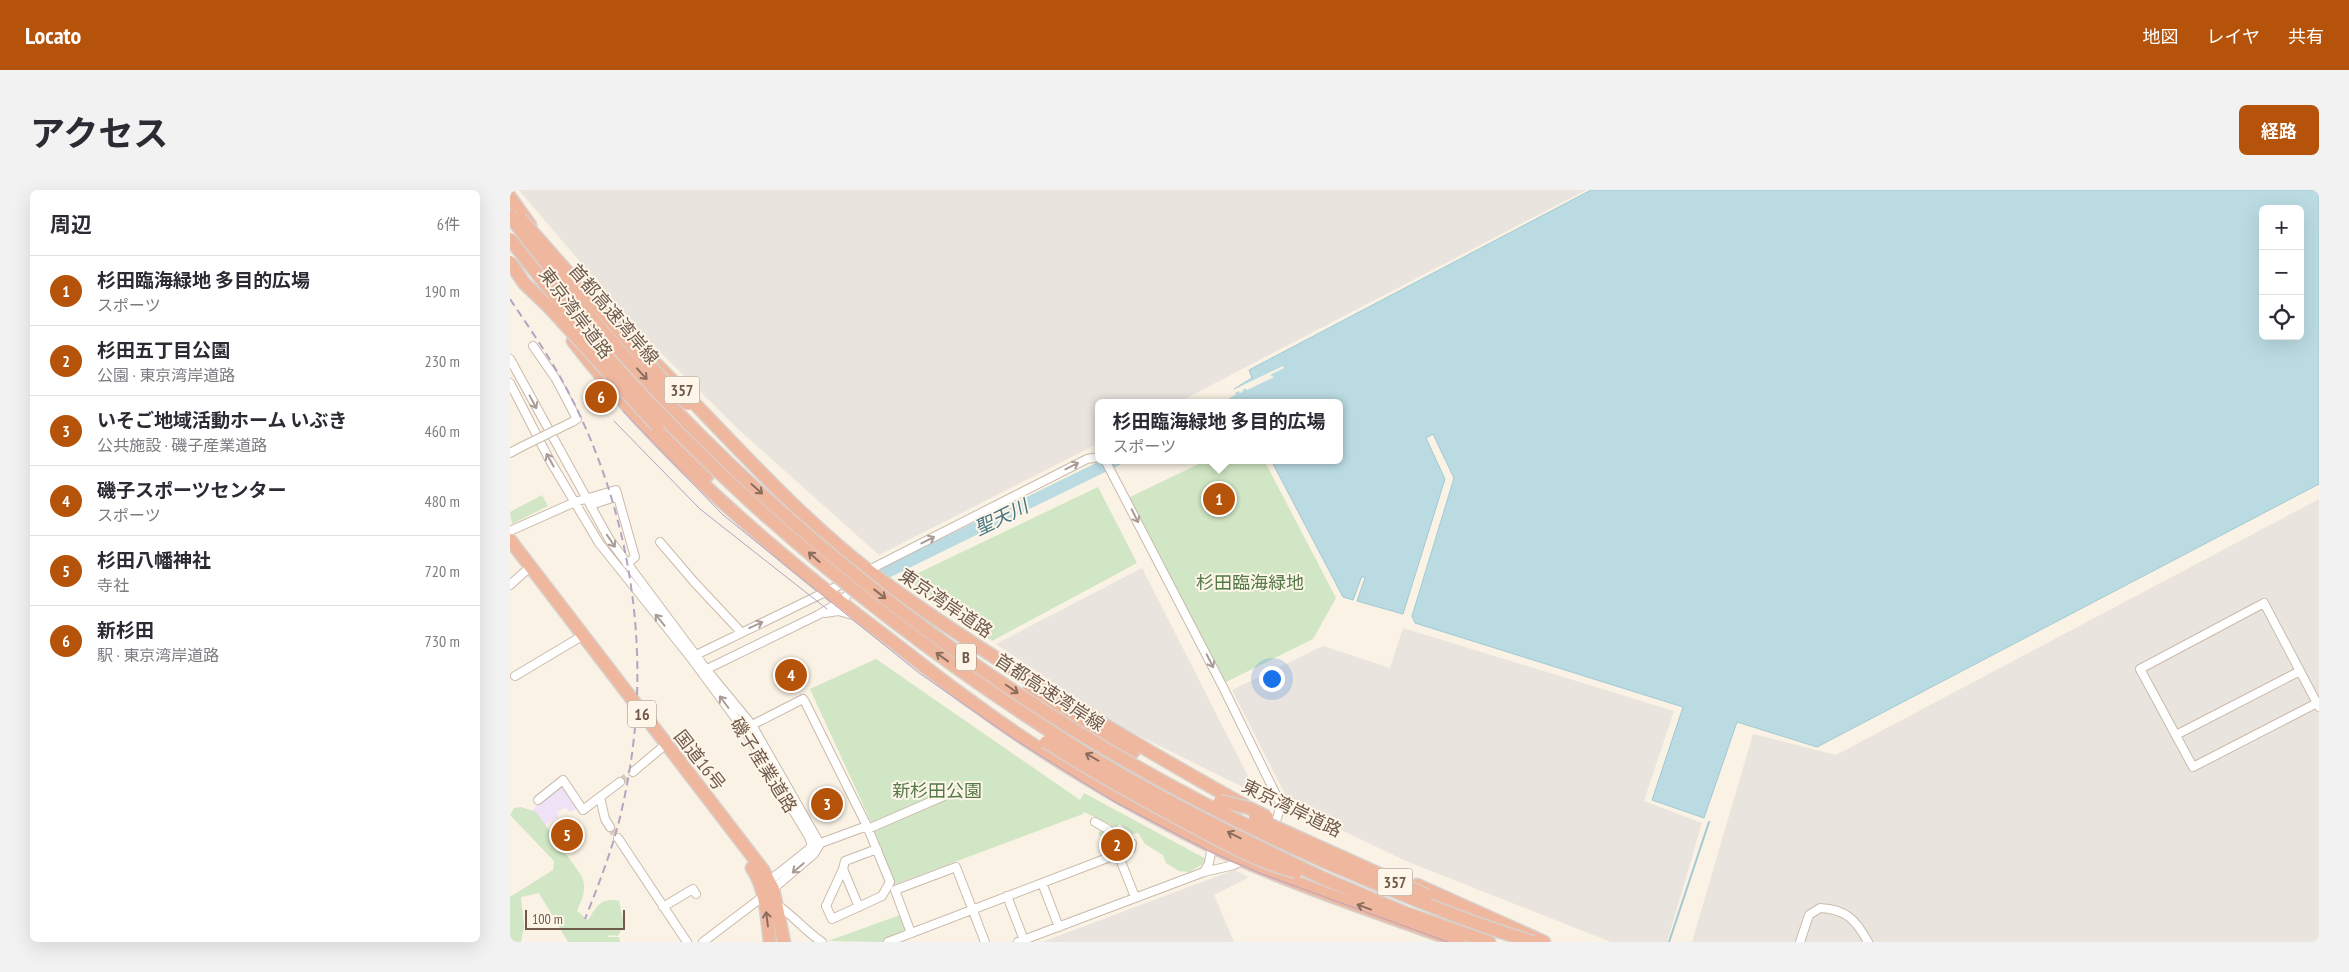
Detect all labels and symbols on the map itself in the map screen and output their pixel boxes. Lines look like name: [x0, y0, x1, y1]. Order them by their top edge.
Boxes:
street label: 首都高速湾岸線: [564, 259, 664, 369]
street label: 東京湾岸道路: [534, 263, 618, 363]
one-way arrow: [636, 367, 648, 380]
road number: 357: [664, 376, 700, 404]
pin: 6: [585, 378, 617, 416]
one-way arrow: [528, 395, 538, 410]
one-way arrow: [545, 453, 555, 468]
one-way arrow: [1065, 461, 1080, 471]
pin: 1: [1203, 480, 1235, 518]
one-way arrow: [750, 483, 763, 495]
water label: 聖天川: [970, 493, 1034, 540]
one-way arrow: [1130, 509, 1140, 524]
one-way arrow: [606, 534, 616, 548]
one-way arrow: [920, 535, 935, 545]
one-way arrow: [807, 551, 820, 563]
street label: 東京湾岸道路: [895, 563, 997, 643]
park label: 杉田臨海緑地: [1196, 571, 1304, 594]
one-way arrow: [873, 589, 886, 600]
one-way arrow: [655, 614, 666, 627]
one-way arrow: [748, 620, 763, 629]
road number: B: [956, 644, 976, 671]
street label: 首都高速湾岸線: [991, 648, 1109, 736]
one-way arrow: [936, 651, 949, 662]
one-way arrow: [1206, 653, 1215, 668]
pin: 4: [775, 656, 807, 694]
your location: [1259, 666, 1285, 692]
one-way arrow: [1005, 684, 1019, 694]
one-way arrow: [718, 696, 729, 709]
road number: 16: [628, 700, 656, 728]
street label: 磯子産業道路: [726, 713, 802, 817]
street label: 国道16号: [669, 725, 731, 795]
one-way arrow: [1085, 751, 1099, 761]
street label: 東京湾岸道路: [1238, 774, 1346, 842]
park label: 新杉田公園: [892, 779, 982, 802]
pin: 3: [811, 785, 843, 823]
pin: 5: [551, 816, 583, 854]
pin: 2: [1101, 826, 1133, 864]
one-way arrow: [1227, 830, 1242, 839]
one-way arrow: [792, 862, 805, 873]
road number: 357: [1378, 869, 1412, 896]
one-way arrow: [1357, 902, 1372, 911]
scale bar: [525, 907, 625, 930]
one-way arrow: [762, 911, 772, 927]

